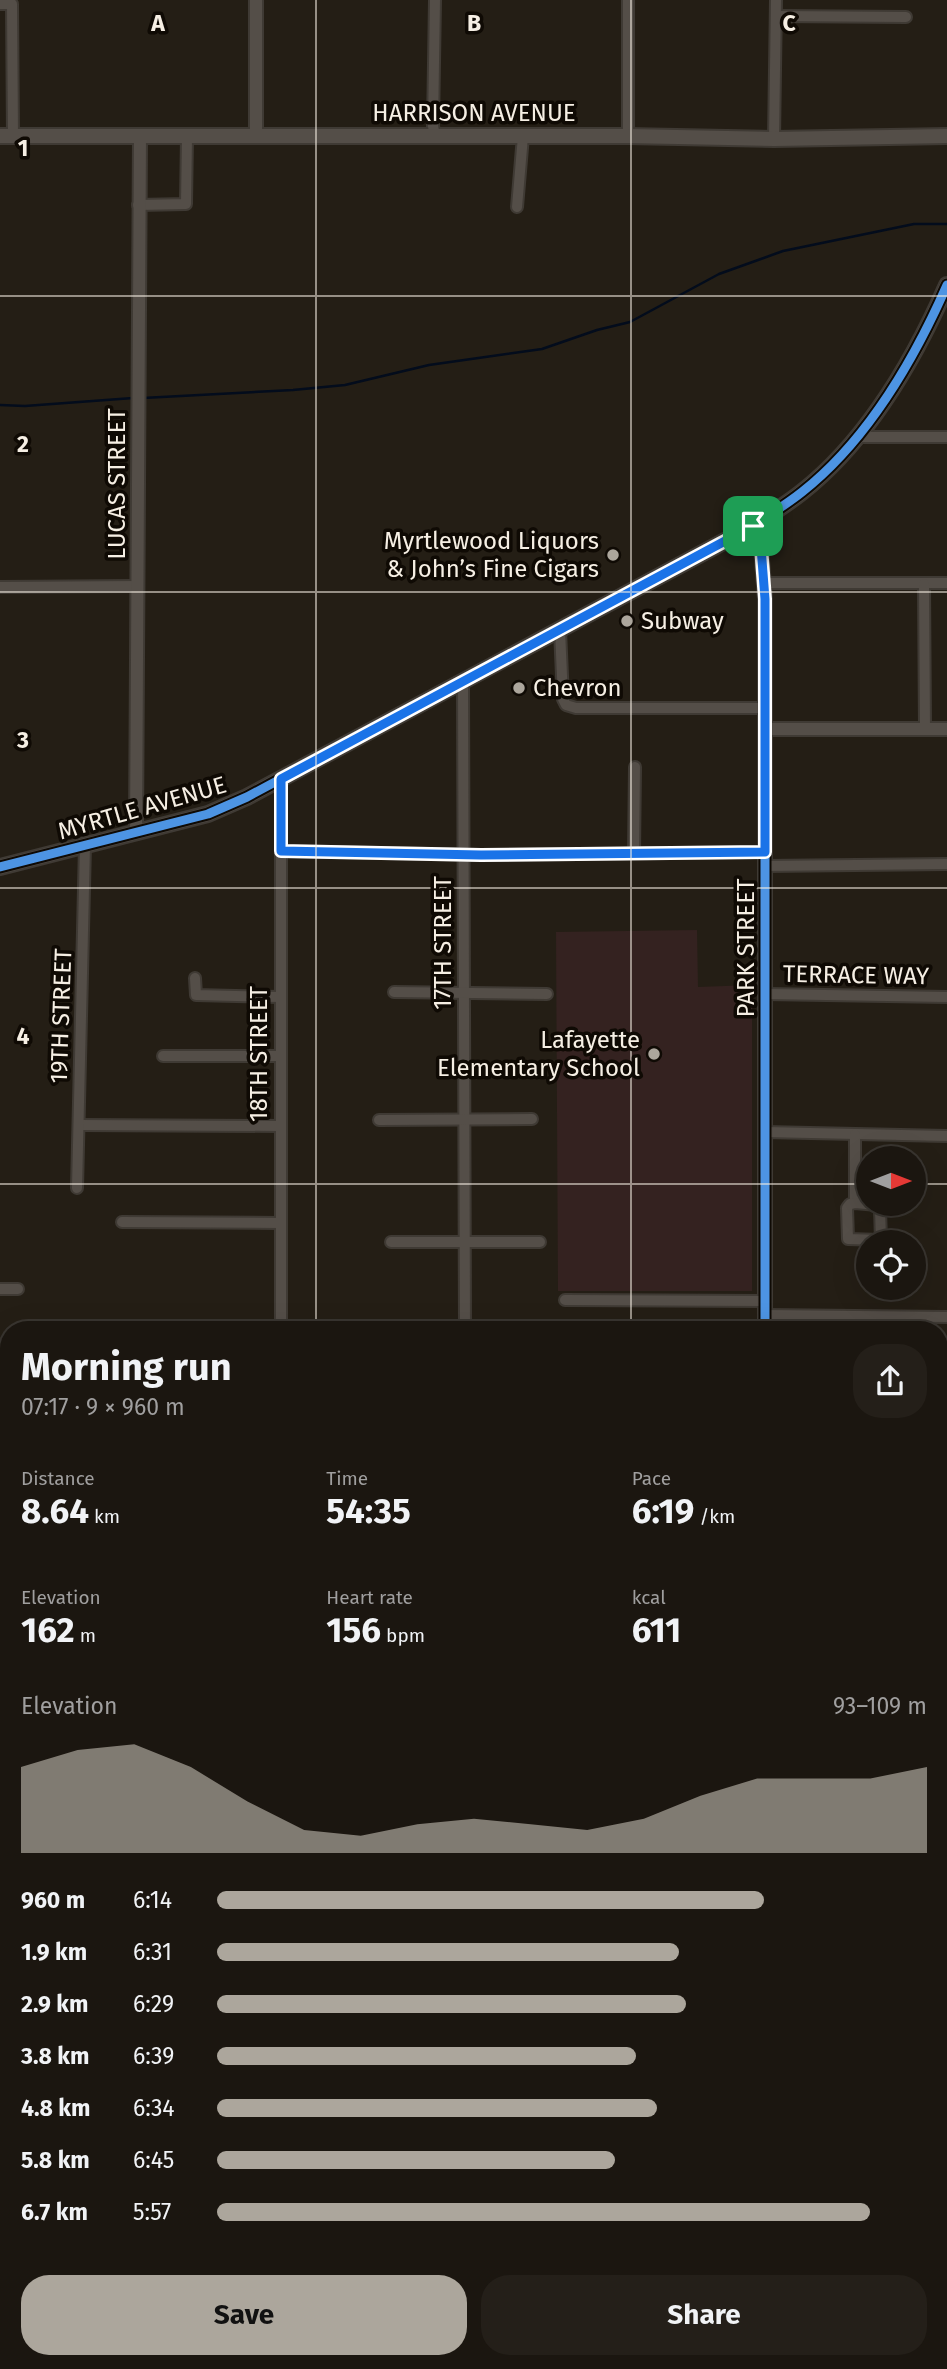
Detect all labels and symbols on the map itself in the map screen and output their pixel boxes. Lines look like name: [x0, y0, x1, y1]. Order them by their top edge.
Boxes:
text: A: [150, 9, 165, 37]
text: B: [467, 9, 481, 37]
text: C: [782, 9, 796, 37]
street label: HARRISON AVENUE: [372, 99, 576, 127]
text: 1: [18, 134, 28, 162]
street label: LUCAS STREET: [103, 408, 131, 560]
text: 2: [17, 430, 29, 458]
pin: [723, 496, 783, 556]
place label: Myrtlewood Liquors & John’s Fine Cigars: [384, 527, 599, 583]
marker: Myrtlewood Liquors & John’s Fine Cigars: [605, 547, 621, 563]
place label: Subway: [641, 607, 724, 635]
marker: Subway: [619, 613, 635, 629]
place label: Chevron: [533, 674, 622, 702]
marker: Chevron: [511, 680, 527, 696]
text: 3: [16, 726, 29, 754]
street label: MYRTLE AVENUE: [55, 771, 229, 845]
street label: 17TH STREET: [429, 876, 457, 1010]
street label: PARK STREET: [732, 878, 760, 1017]
street label: 19TH STREET: [45, 947, 77, 1084]
street label: TERRACE WAY: [783, 960, 930, 990]
street label: 18TH STREET: [245, 986, 273, 1122]
text: 4: [17, 1022, 30, 1050]
place label: Lafayette Elementary School: [437, 1026, 640, 1082]
marker: Lafayette Elementary School: [646, 1046, 662, 1062]
north arrow: [856, 1146, 926, 1216]

